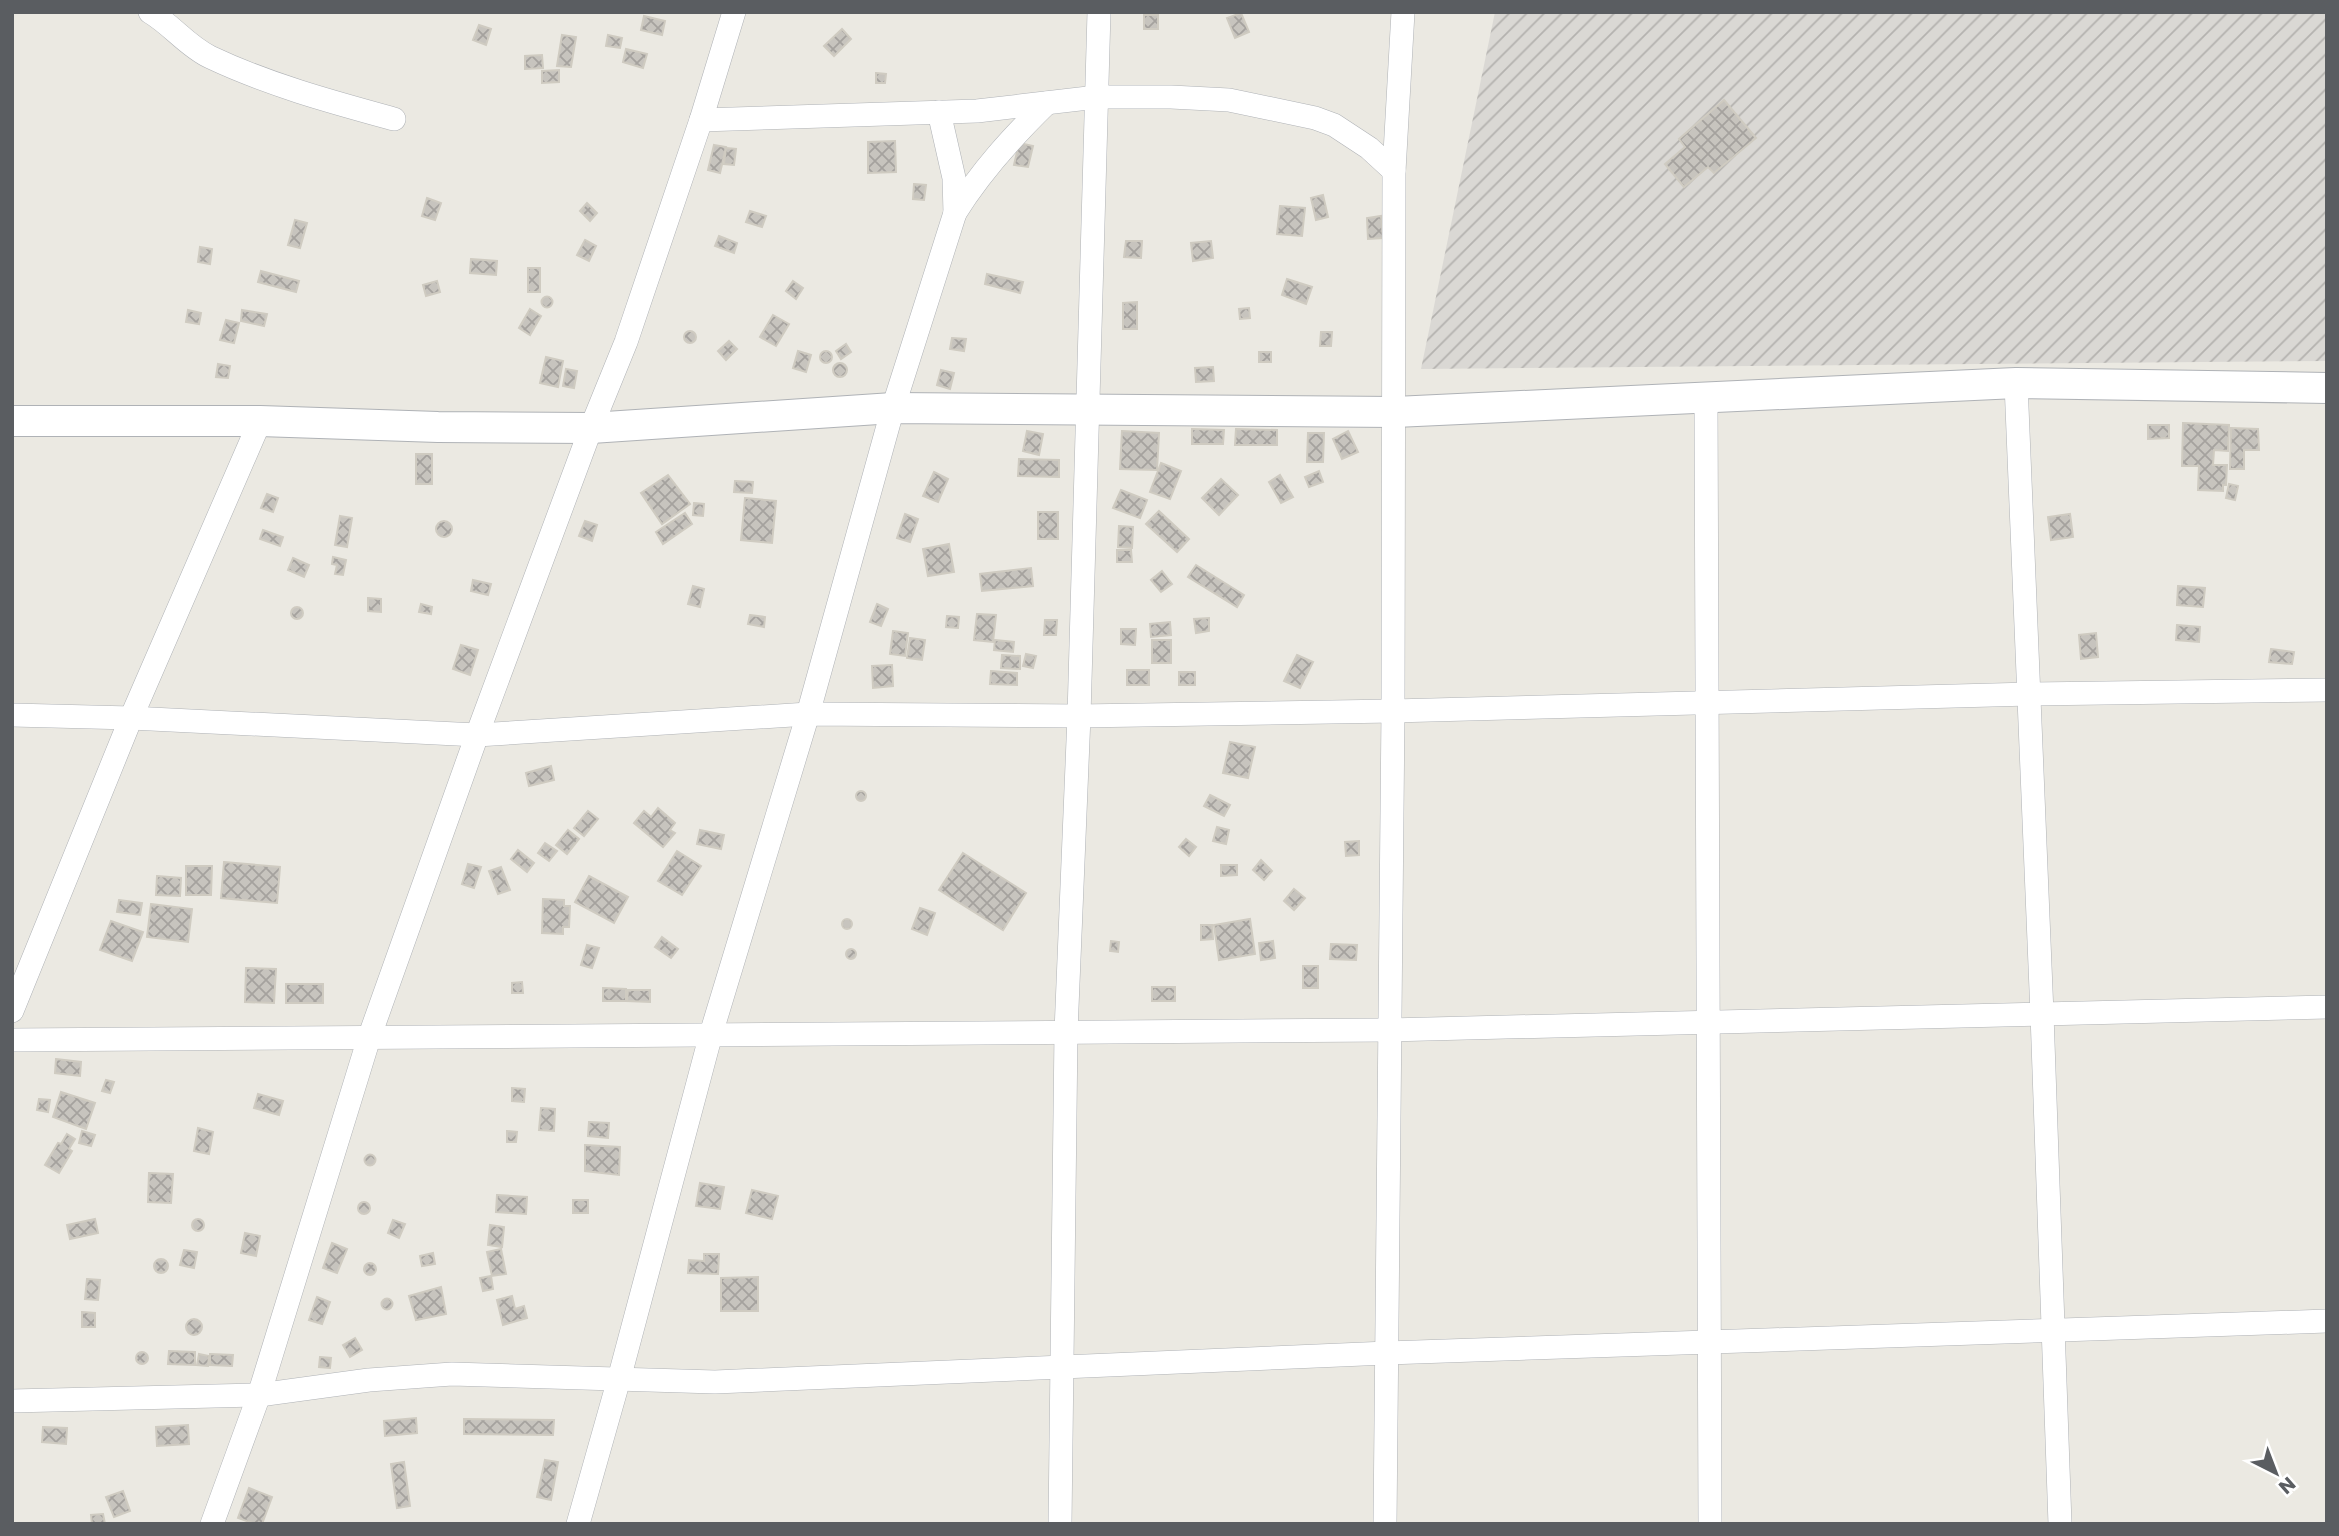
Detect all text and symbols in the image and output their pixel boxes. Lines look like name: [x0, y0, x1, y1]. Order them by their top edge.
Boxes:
north arrow: [2241, 1438, 2311, 1508]
text: N: [2273, 1470, 2301, 1500]

